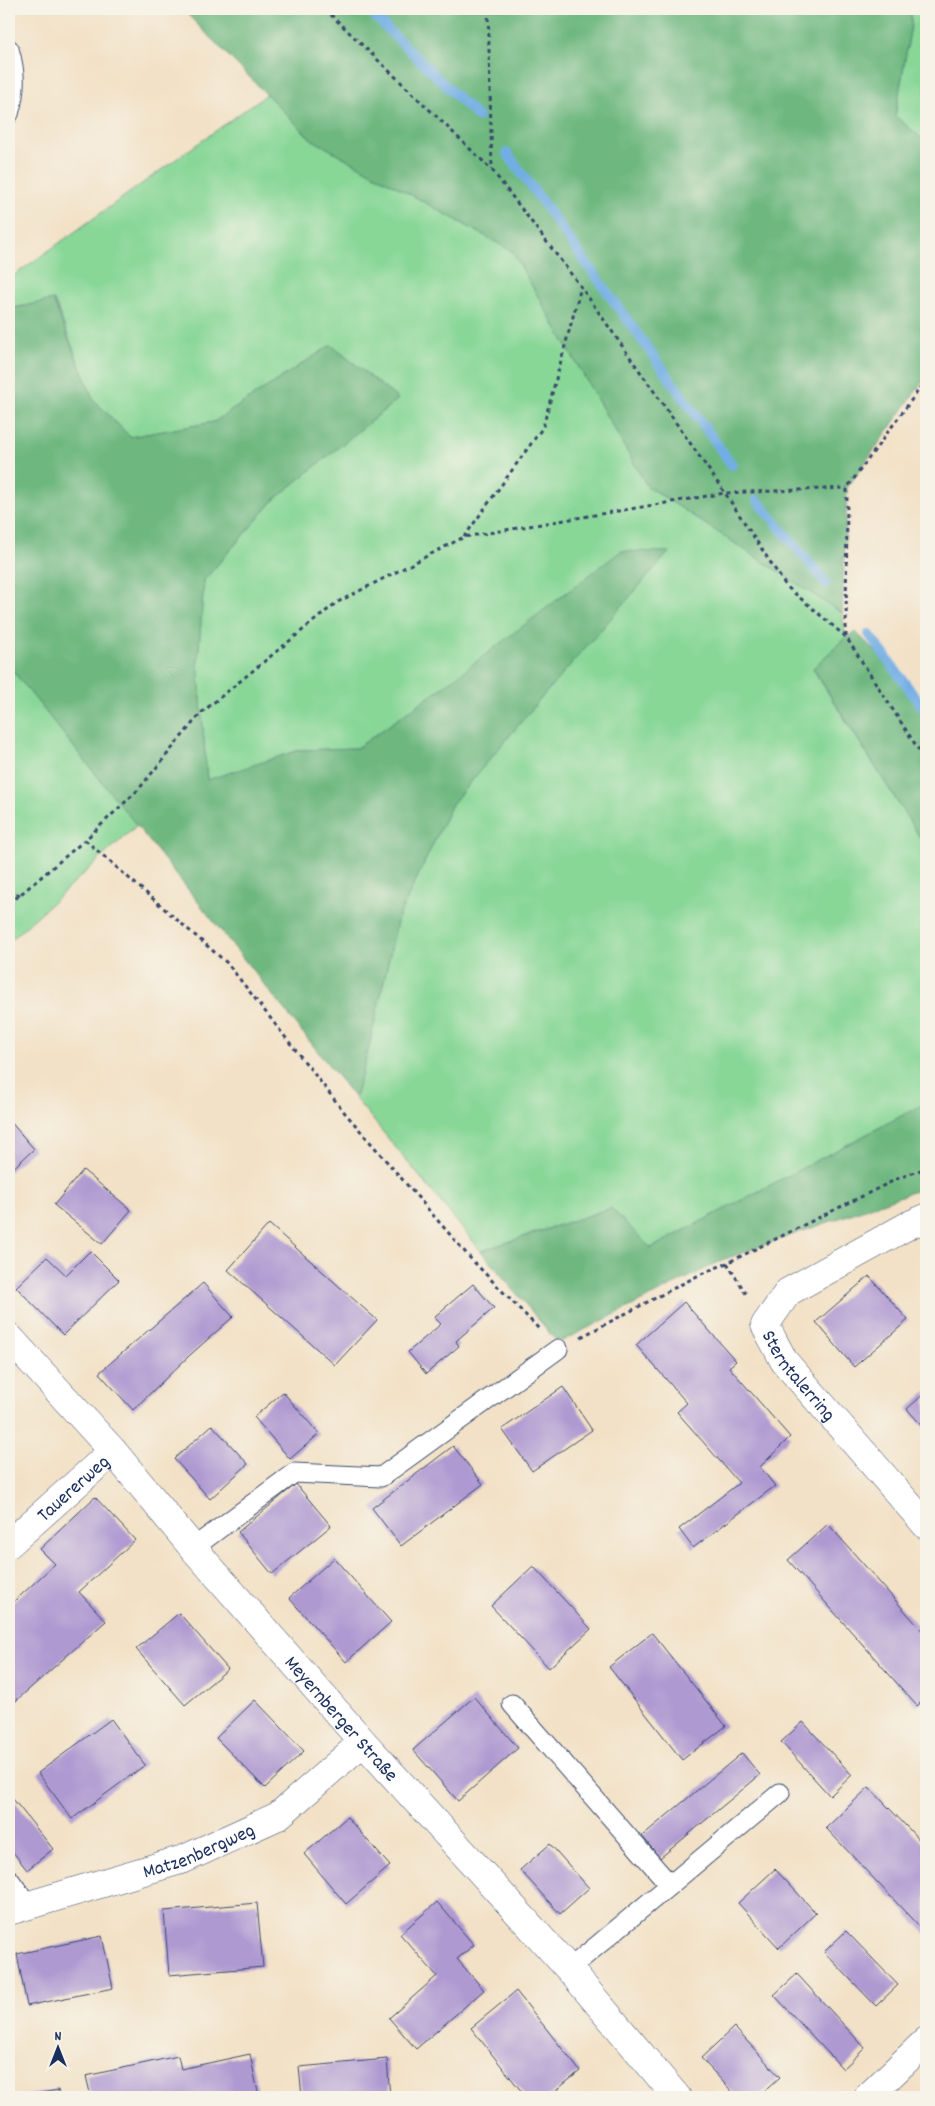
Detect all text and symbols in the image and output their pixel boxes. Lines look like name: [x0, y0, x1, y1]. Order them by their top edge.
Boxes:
street label: Sterntalerring: [753, 1326, 841, 1429]
street label: Tauererweg: [32, 1449, 117, 1530]
street label: Meyernberger Straße: [276, 1651, 404, 1789]
street label: Matzenbergweg: [140, 1818, 260, 1887]
north arrow: [32, 2024, 82, 2074]
text: N: [55, 2027, 62, 2047]

